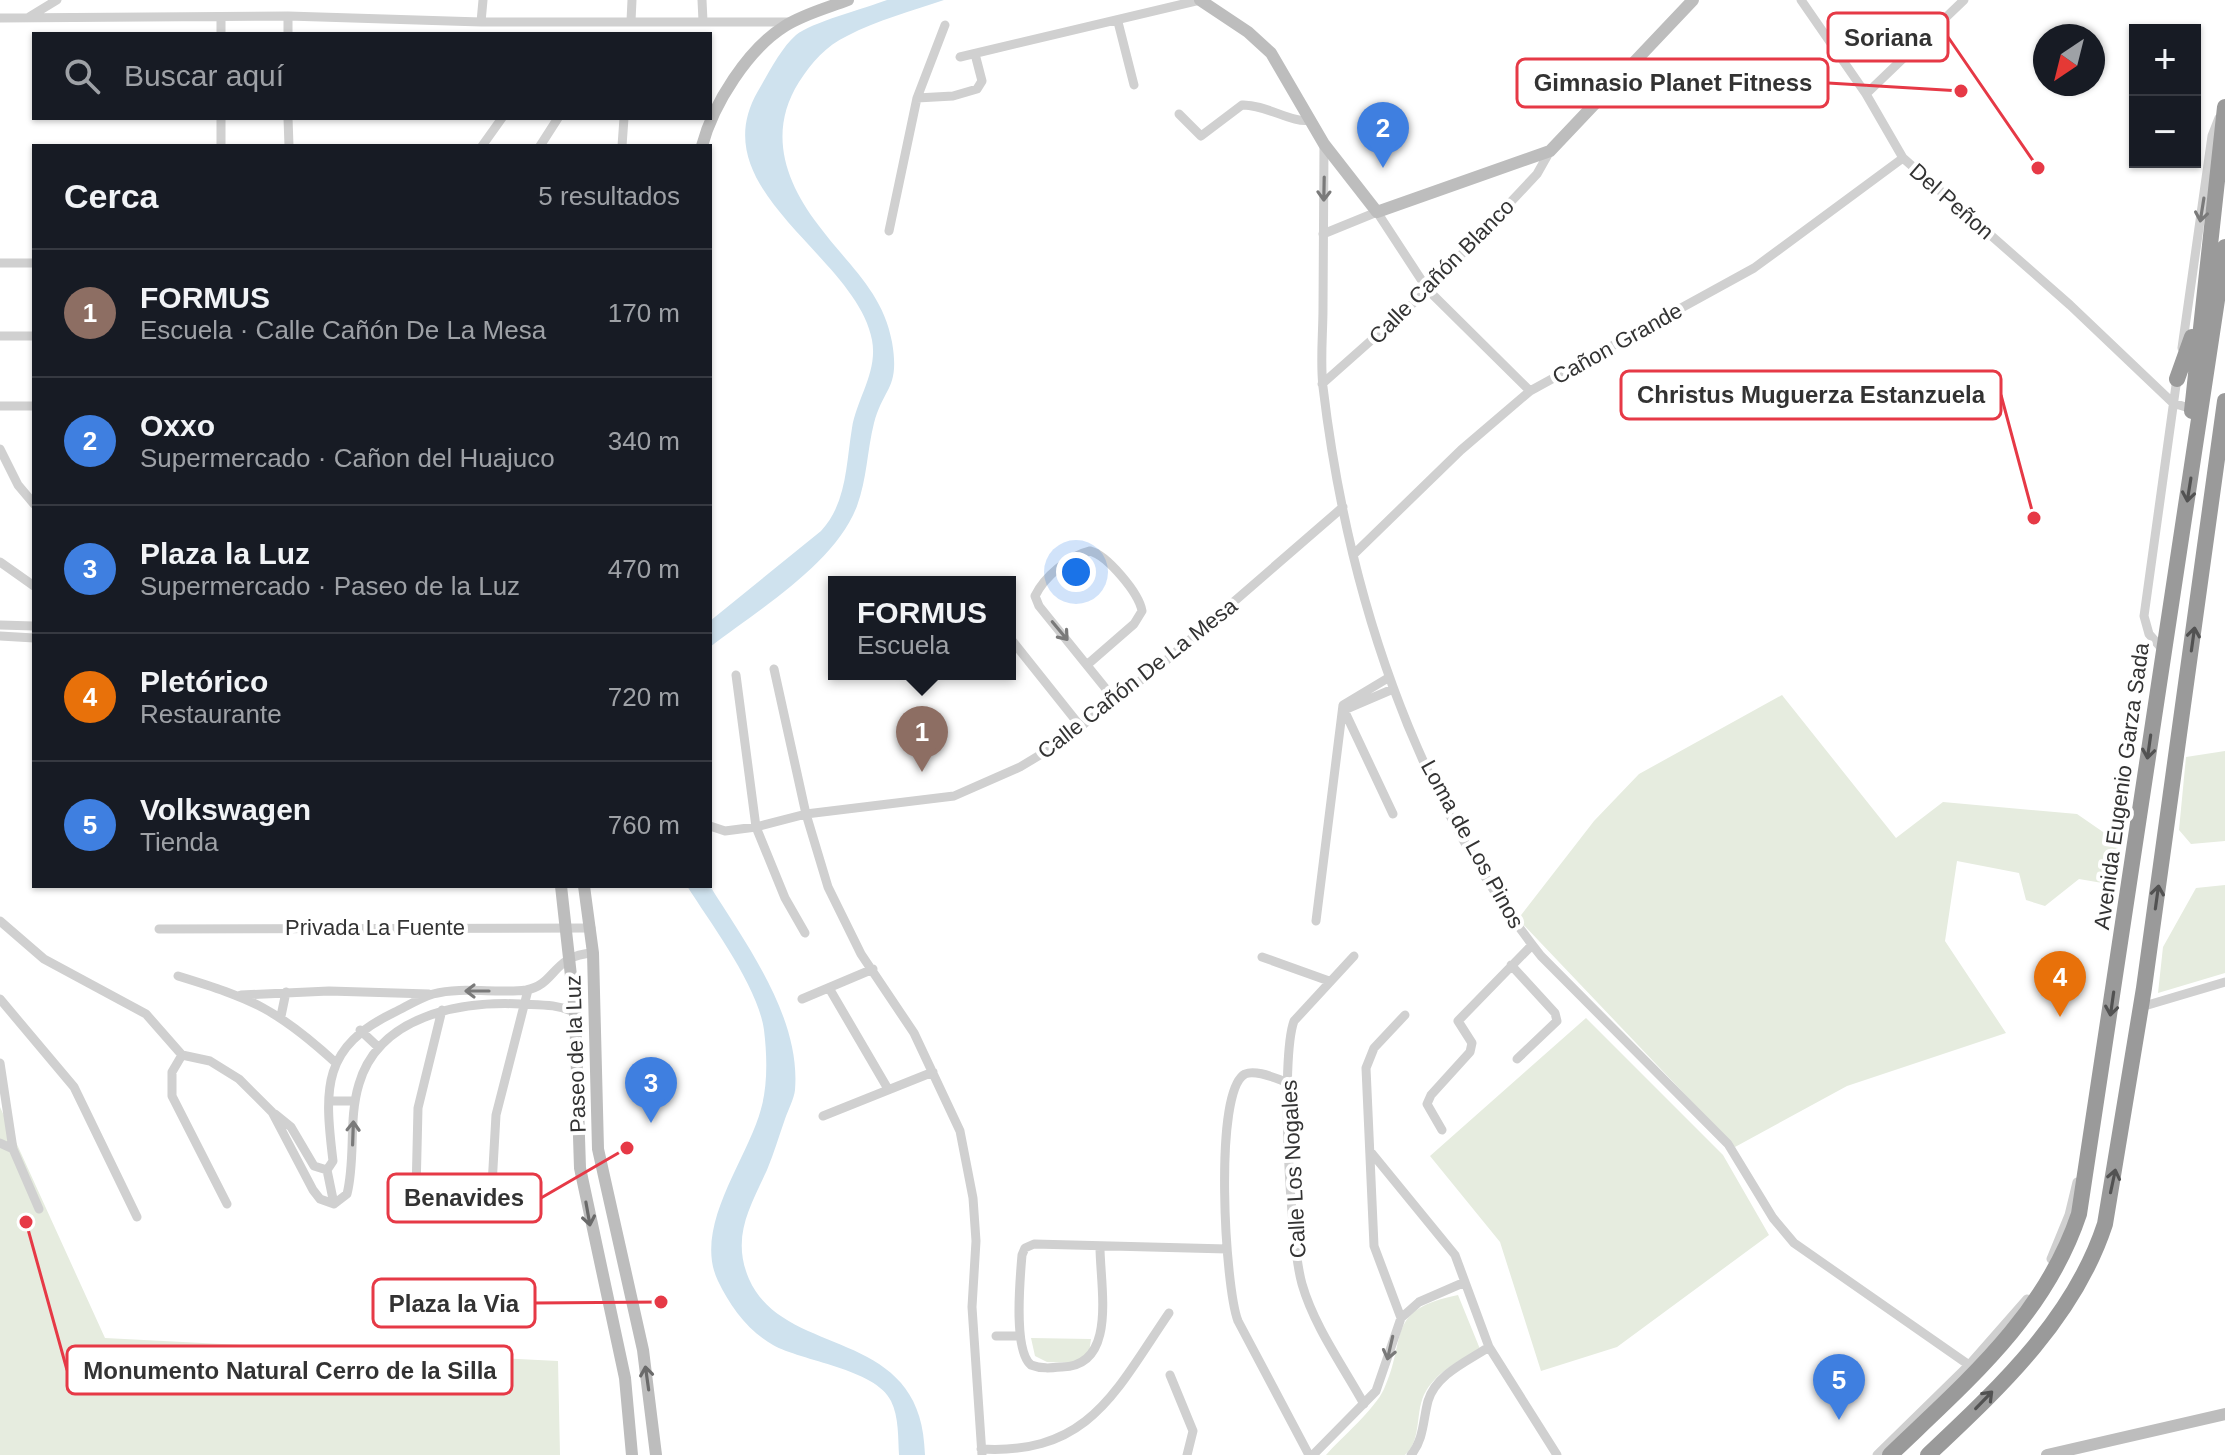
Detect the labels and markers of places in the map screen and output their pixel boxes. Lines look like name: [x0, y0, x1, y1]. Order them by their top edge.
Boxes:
callout: Soriana: [1828, 13, 1948, 61]
callout: Gimnasio Planet Fitness: [1517, 59, 1828, 107]
pin: 2: [1357, 102, 1409, 168]
callout: Christus Muguerza Estanzuela: [1621, 371, 2001, 419]
pin: 1: [896, 706, 948, 772]
pin: 4: [2034, 951, 2086, 1017]
pin: 3: [625, 1057, 677, 1123]
callout: Benavides: [388, 1174, 541, 1222]
callout: Plaza la Via: [373, 1279, 535, 1327]
callout: Monumento Natural Cerro de la Silla: [67, 1346, 512, 1394]
pin: 5: [1813, 1354, 1865, 1420]

